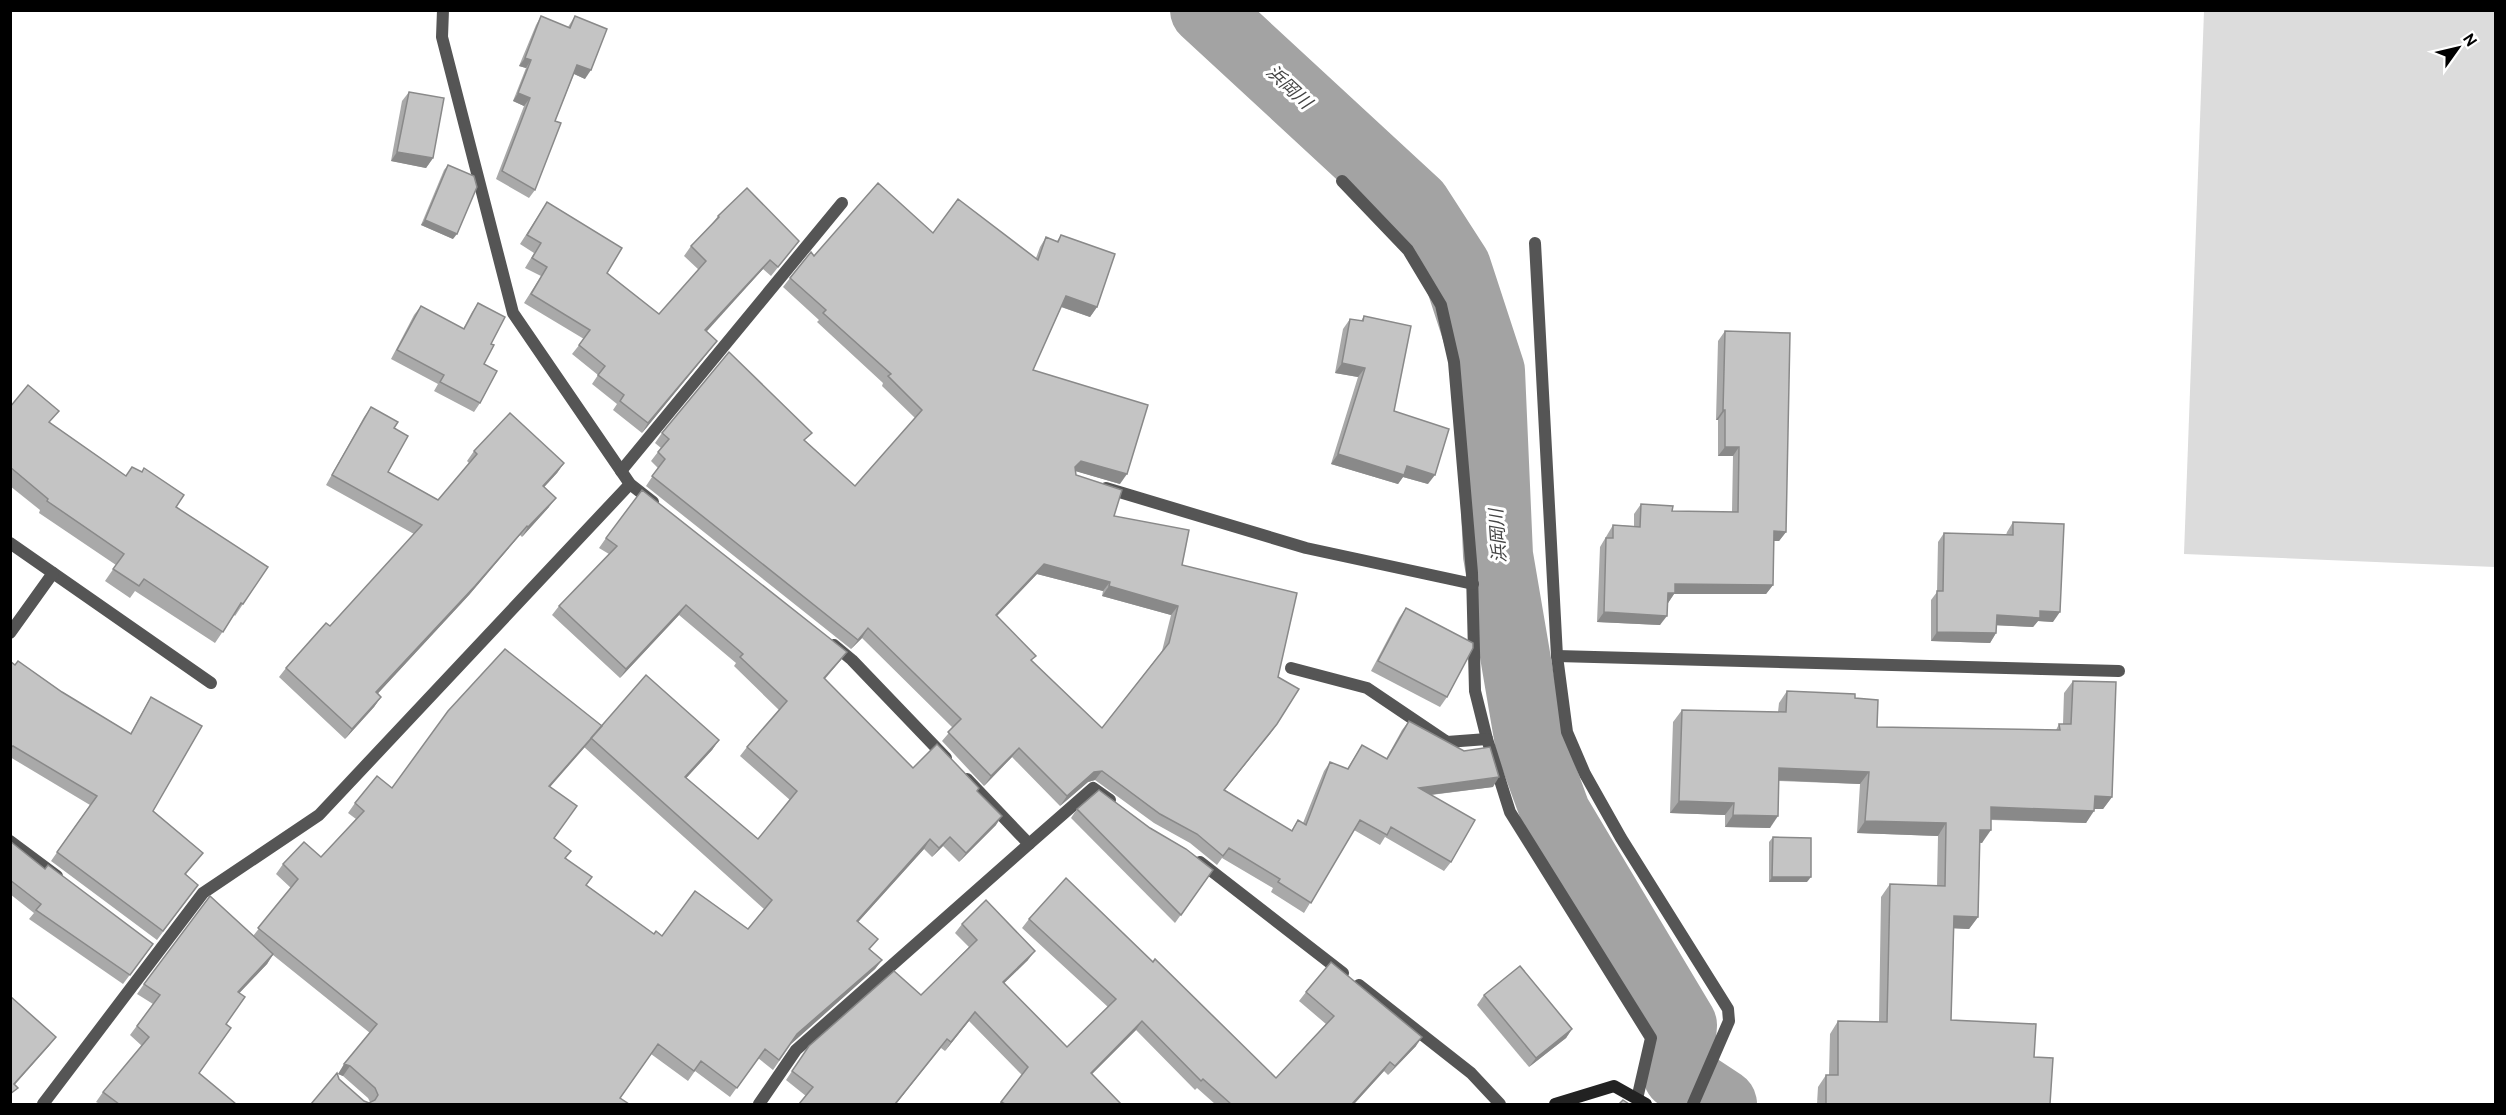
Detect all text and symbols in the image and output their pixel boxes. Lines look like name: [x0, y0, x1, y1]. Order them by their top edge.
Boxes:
north arrow: [2428, 18, 2488, 78]
text: N: [2457, 30, 2480, 51]
water label: 浜岡川: [1260, 61, 1317, 116]
water label: 浜岡川: [1486, 506, 1513, 564]

